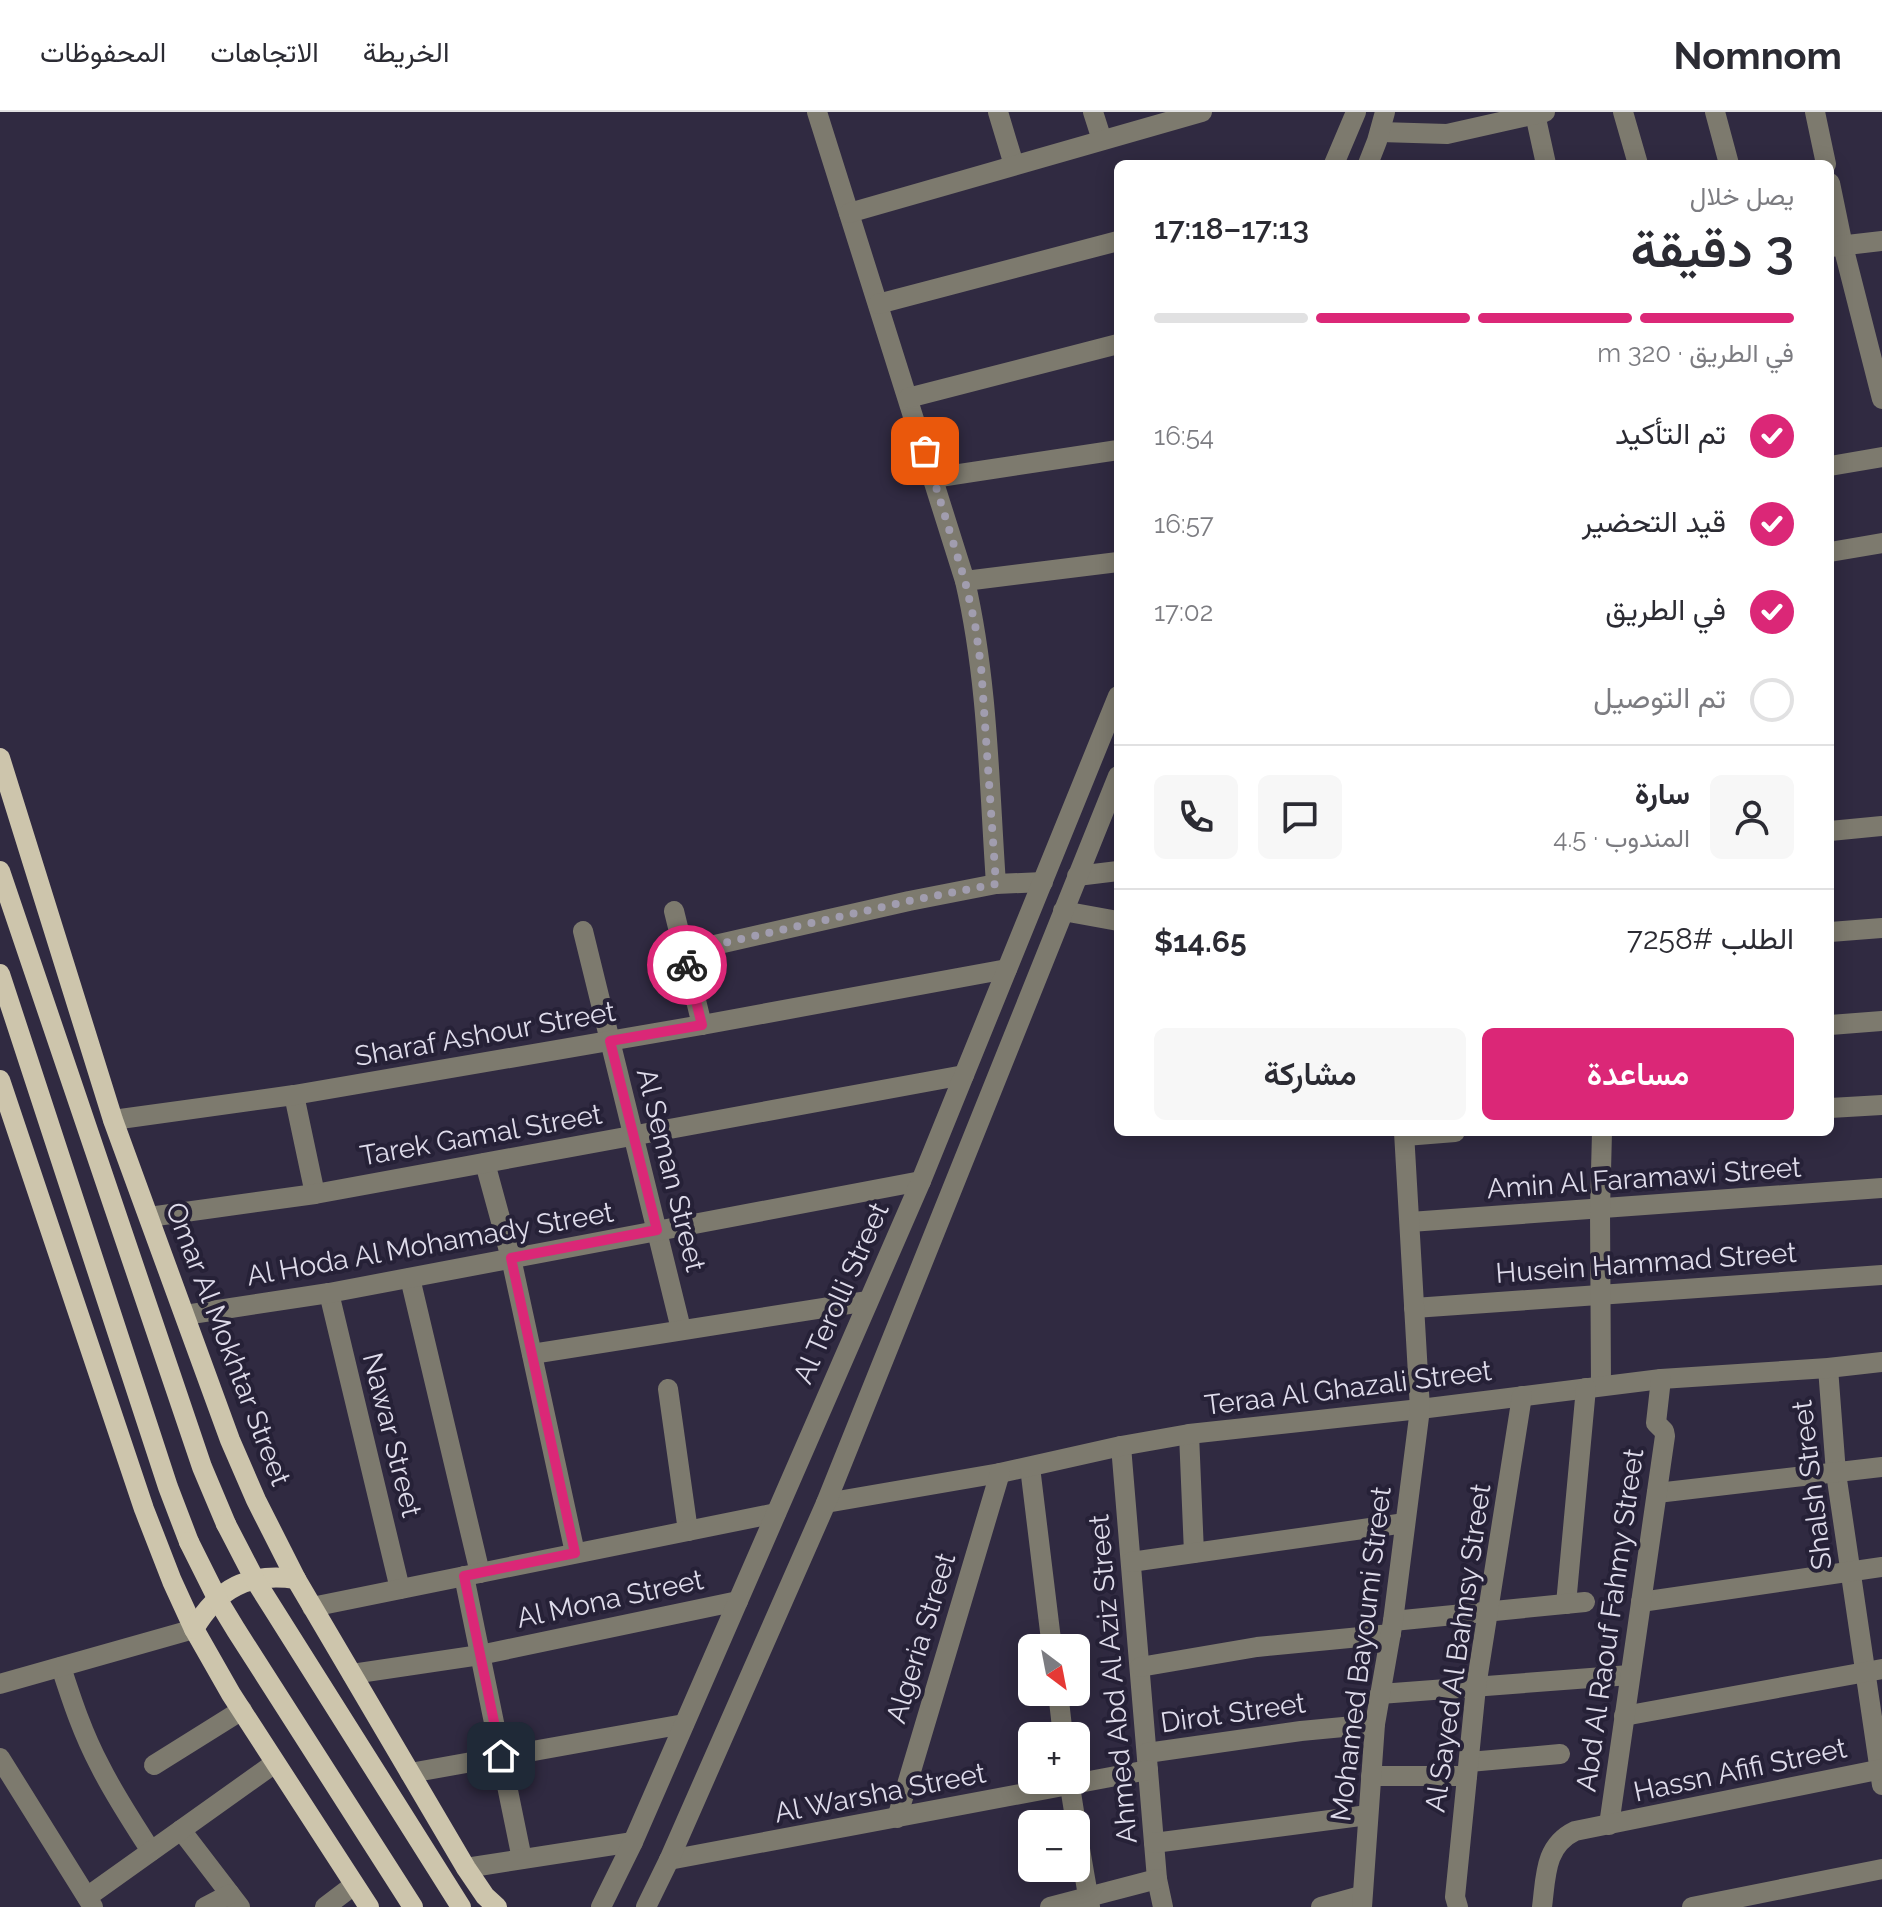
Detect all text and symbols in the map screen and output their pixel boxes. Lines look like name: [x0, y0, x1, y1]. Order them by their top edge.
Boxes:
text: Nomnom: [1674, 33, 1842, 78]
text: المحفوظات: [40, 36, 166, 69]
text: الاتجاهات: [210, 36, 319, 69]
text: الخريطة: [363, 36, 449, 69]
text: يصل خلال: [1690, 181, 1794, 211]
text: 17:13–17:18: [1154, 211, 1309, 246]
text: 3 دقيقة: [1631, 218, 1794, 279]
text: في الطريق · 320 m: [1597, 338, 1794, 368]
icon: check: [1750, 414, 1794, 458]
text: تم التأكيد: [1615, 416, 1726, 451]
pin: [891, 417, 959, 485]
text: 16:54: [1154, 421, 1214, 451]
icon: bag: [903, 429, 947, 473]
icon: check: [1750, 502, 1794, 546]
text: قيد التحضير: [1582, 504, 1726, 539]
text: 16:57: [1154, 509, 1214, 539]
icon: check: [1750, 590, 1794, 634]
text: في الطريق: [1605, 592, 1726, 627]
text: 17:02: [1154, 597, 1213, 627]
text: تم التوصيل: [1593, 680, 1726, 715]
button: phone: [1154, 775, 1238, 859]
button: chat: [1258, 775, 1342, 859]
button: person: [1710, 775, 1794, 859]
text: سارة: [1635, 776, 1690, 811]
text: المندوب · 4.5: [1553, 823, 1690, 853]
text: الطلب #7258: [1627, 921, 1794, 956]
text: $14.65: [1154, 924, 1247, 959]
courier: [647, 925, 727, 1005]
icon: bike: [665, 943, 709, 987]
street label: Sharaf Ashour Street: [352, 995, 619, 1073]
button: مشاركة: [1154, 1028, 1466, 1120]
button: مساعدة: [1482, 1028, 1794, 1120]
street label: Al Seman Street: [630, 1065, 712, 1276]
street label: Tarek Gamal Street: [357, 1097, 605, 1173]
street label: Amin Al Faramawi Street: [1486, 1150, 1803, 1205]
street label: Al Hoda Al Mohamady Street: [244, 1195, 617, 1293]
street label: Al Terolli Street: [786, 1197, 896, 1389]
street label: Omar Al Mokhtar Street: [159, 1198, 298, 1491]
street label: Husein Hammad Street: [1494, 1236, 1798, 1290]
street label: Nawar Street: [356, 1350, 428, 1521]
street label: Teraa Al Ghazali Street: [1203, 1354, 1494, 1422]
street label: Shalsh Street: [1785, 1398, 1839, 1572]
street label: Abd Al Raouf Fahmy Street: [1570, 1446, 1651, 1794]
street label: Al Sayed Al Bahnsy Street: [1419, 1481, 1497, 1814]
street label: Mohamed Bayoumi Street: [1324, 1484, 1398, 1823]
street label: Ahmed Abd Al Aziz Street: [1082, 1512, 1144, 1845]
street label: Algeria Street: [879, 1548, 963, 1727]
street label: Al Mona Street: [514, 1563, 707, 1635]
north arrow: [1018, 1634, 1090, 1706]
map controls: [1018, 1634, 1090, 1882]
street label: Dirot Street: [1158, 1686, 1308, 1740]
pin: [467, 1722, 535, 1790]
button: +: [1018, 1722, 1090, 1794]
street label: Hassn Afifi Street: [1630, 1731, 1850, 1809]
icon: home: [479, 1734, 523, 1778]
street label: Al Warsha Street: [772, 1756, 989, 1830]
button: −: [1018, 1810, 1090, 1882]

